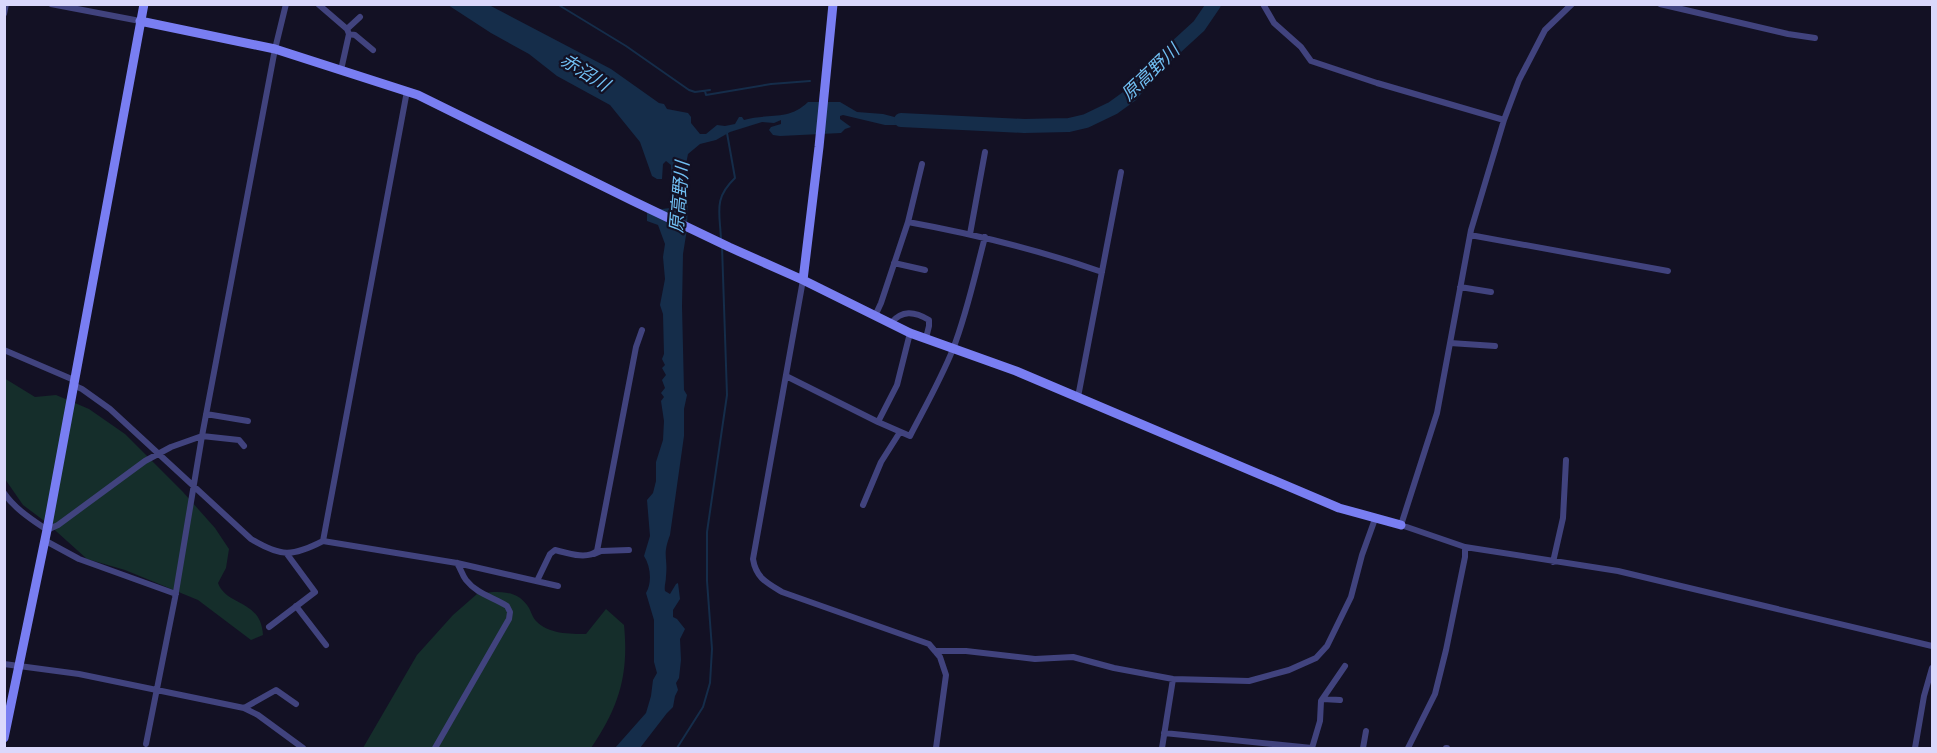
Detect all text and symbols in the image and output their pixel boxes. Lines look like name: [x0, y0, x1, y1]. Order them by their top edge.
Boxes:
water label: 原高野川: [1116, 37, 1185, 105]
water label: 赤沼川: [556, 48, 616, 97]
water label: 原高野川: [664, 158, 694, 234]

